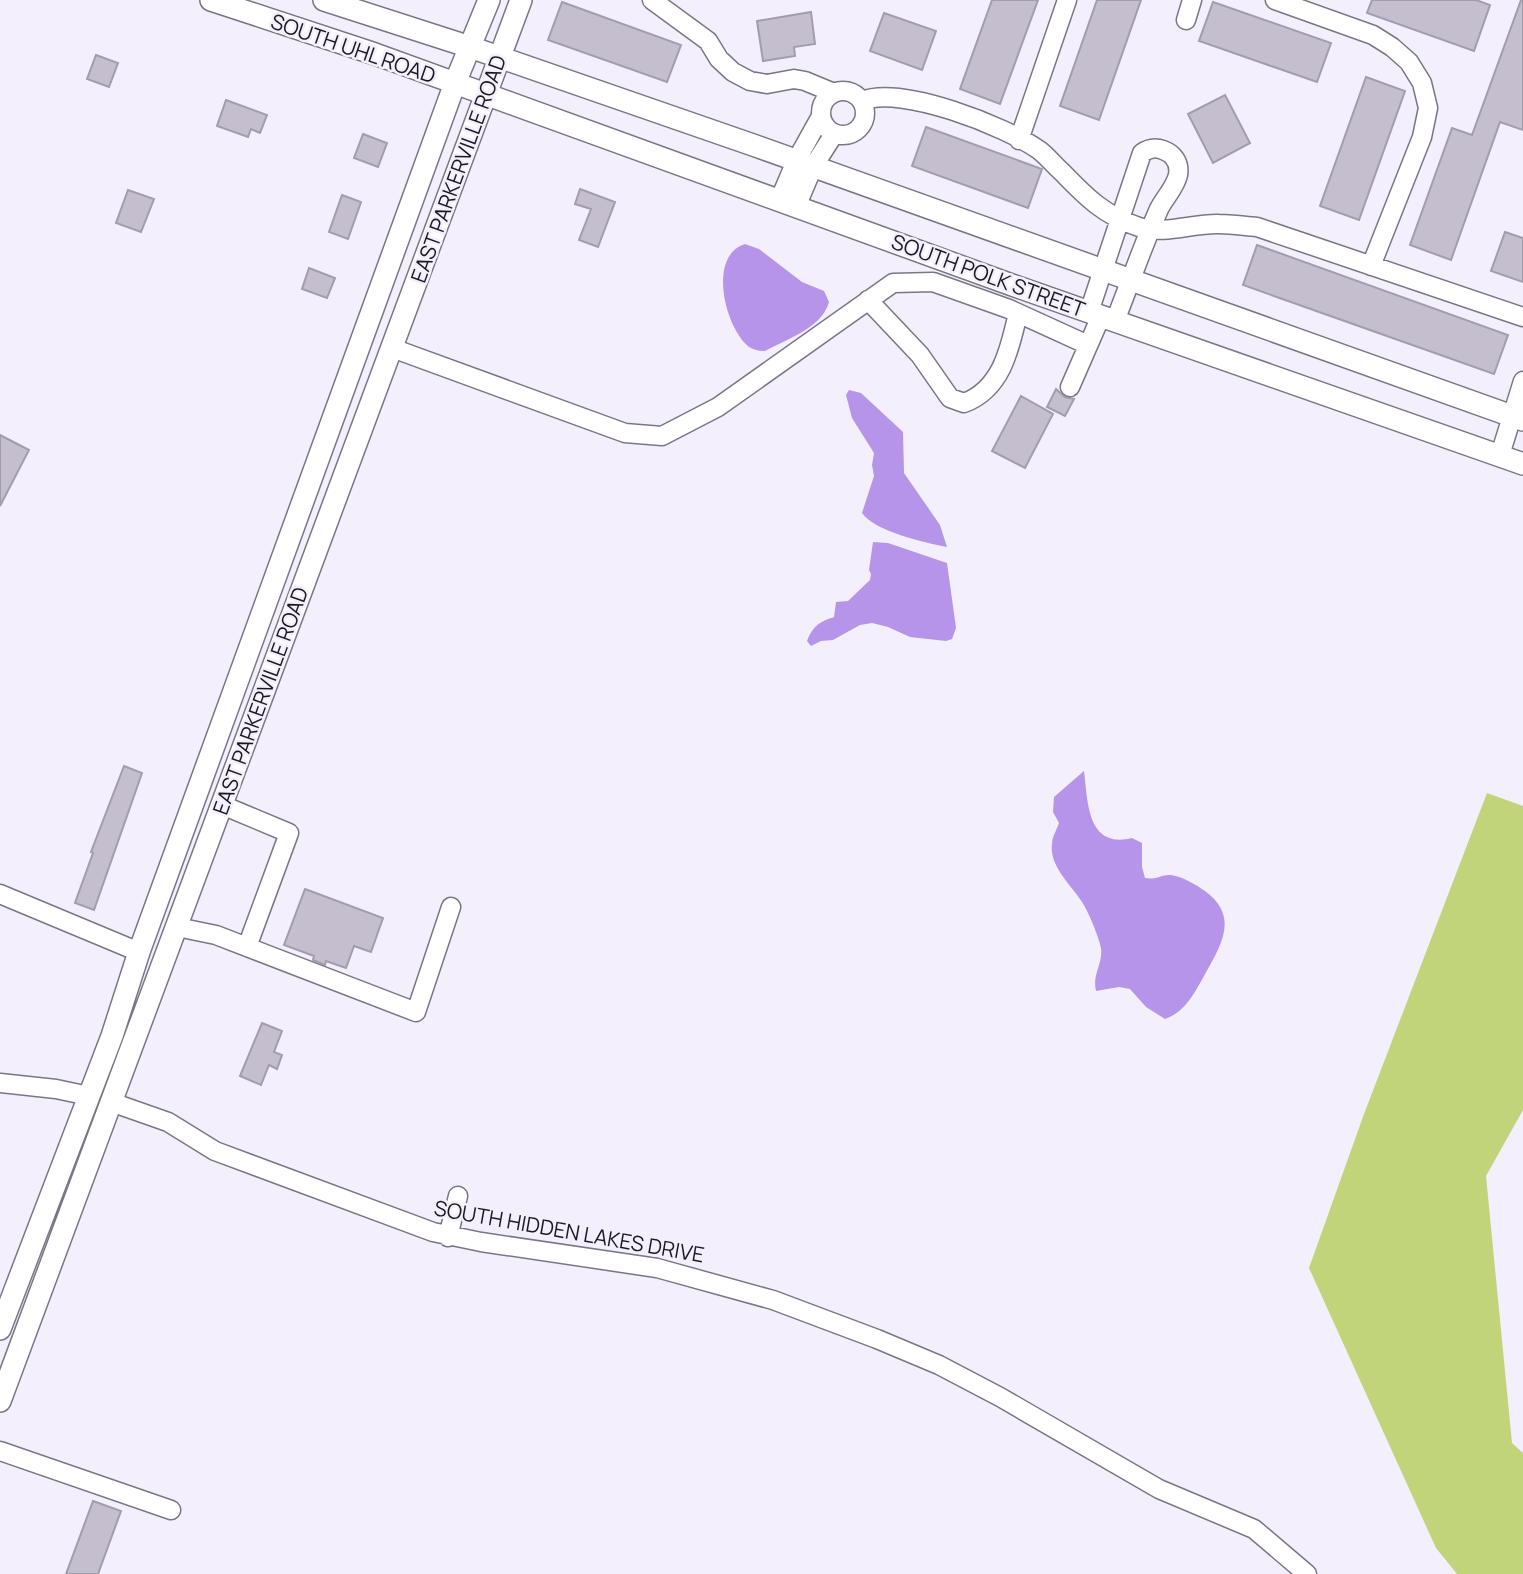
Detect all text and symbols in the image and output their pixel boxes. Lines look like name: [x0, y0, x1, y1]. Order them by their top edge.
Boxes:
street label: SOUTH UHL ROAD: [267, 7, 439, 89]
street label: EAST PARKERVILLE ROAD: [404, 51, 512, 286]
street label: SOUTH POLK STREET: [888, 227, 1089, 323]
street label: EAST PARKERVILLE ROAD: [206, 583, 314, 818]
street label: SOUTH HIDDEN LAKES DRIVE: [432, 1193, 707, 1269]

